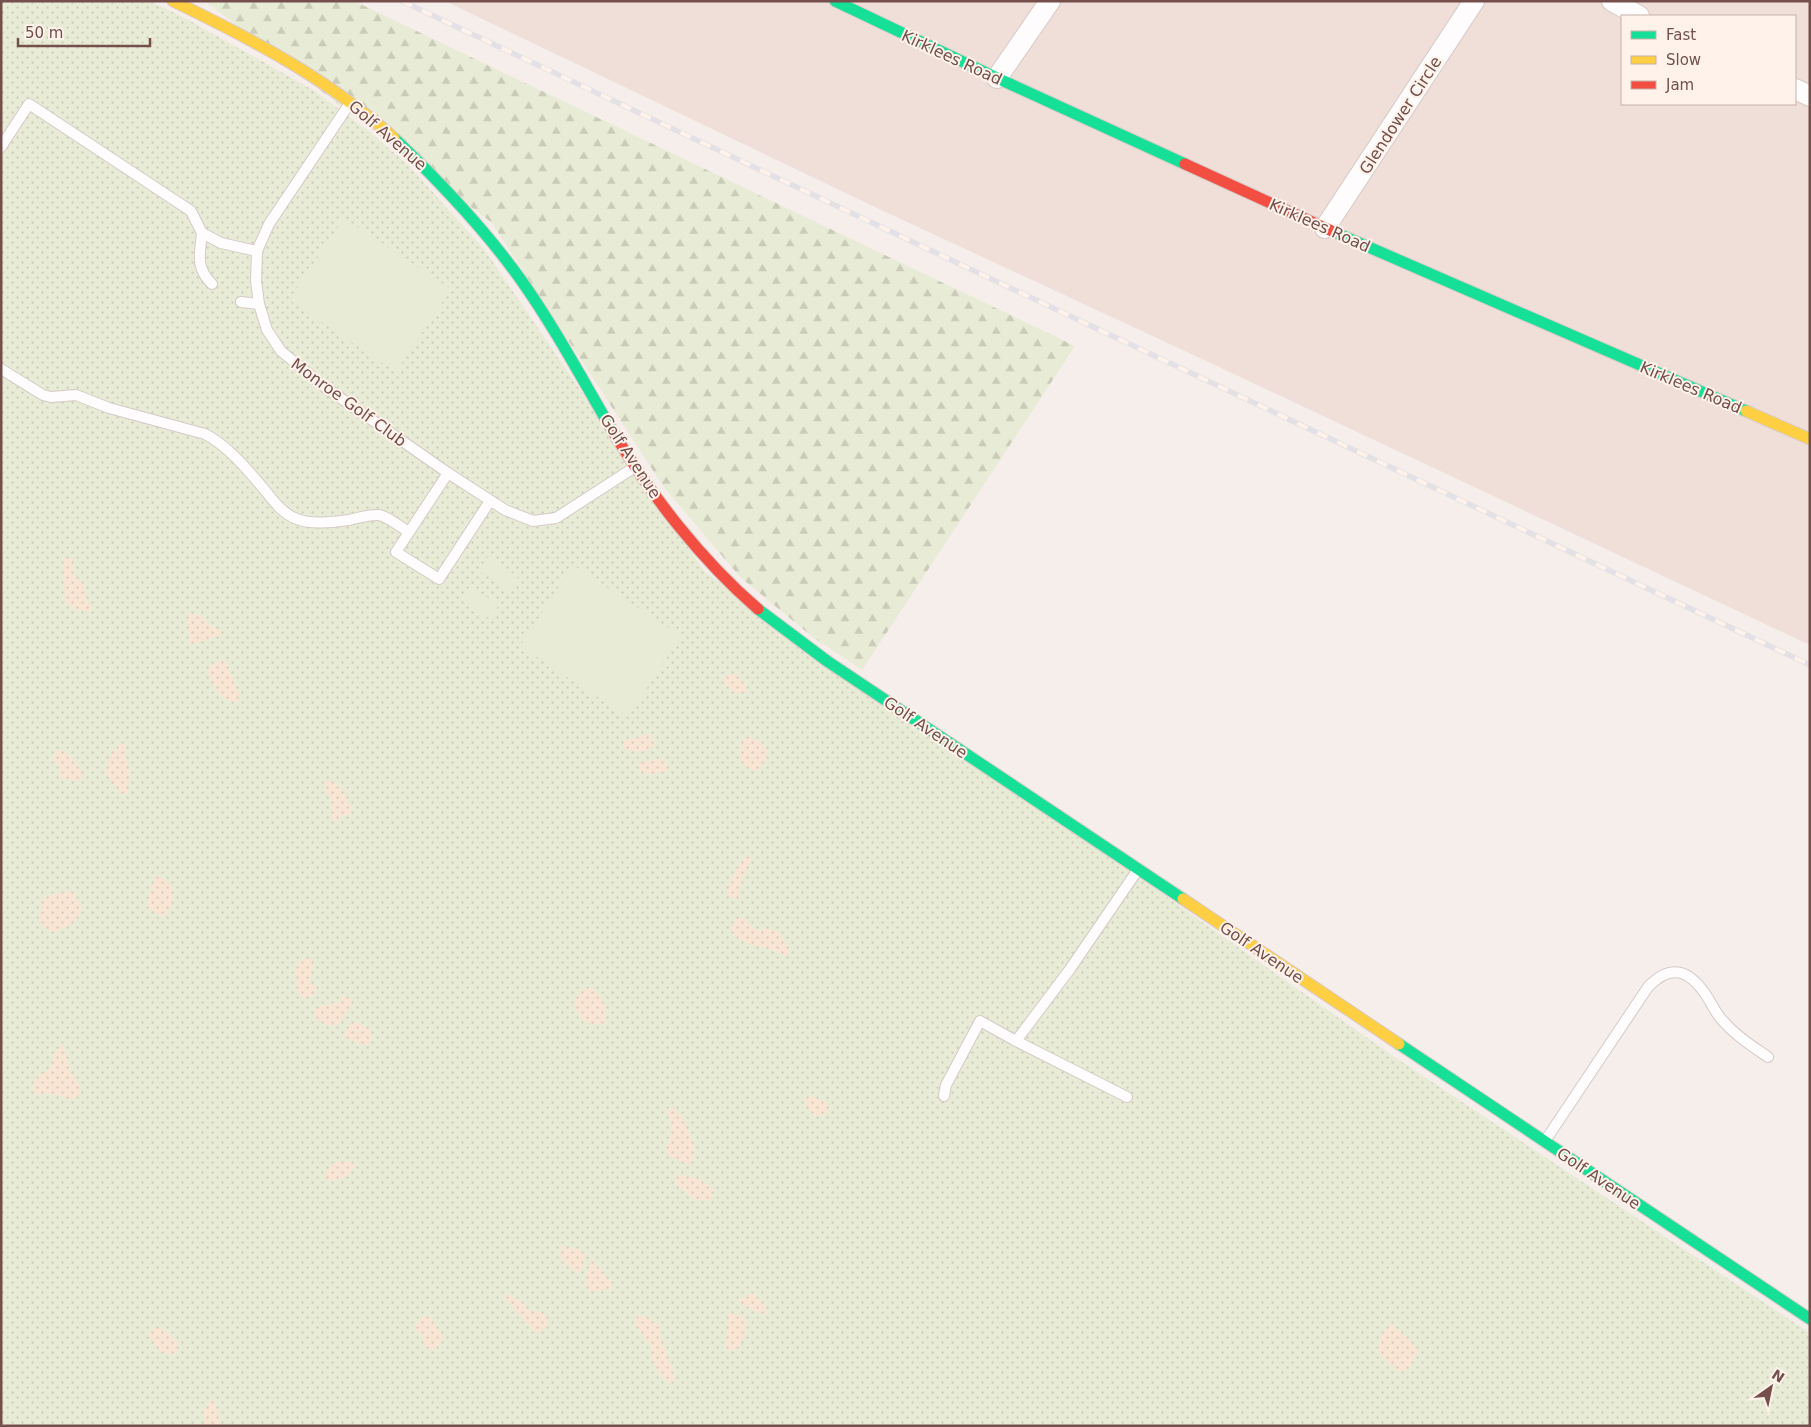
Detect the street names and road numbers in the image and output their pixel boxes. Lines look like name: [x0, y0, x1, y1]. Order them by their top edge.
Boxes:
street label: Kirklees Road: [899, 26, 1005, 89]
street label: Glendower Circle: [1355, 53, 1446, 178]
street label: Golf Avenue: [345, 96, 430, 174]
street label: Kirklees Road: [1266, 195, 1373, 256]
street label: Monroe Golf Club: [287, 354, 410, 451]
street label: Kirklees Road: [1637, 358, 1744, 417]
street label: Golf Avenue: [596, 411, 665, 502]
street label: Golf Avenue: [880, 692, 971, 762]
street label: Golf Avenue: [1216, 917, 1307, 987]
street label: Golf Avenue: [1553, 1143, 1644, 1213]

